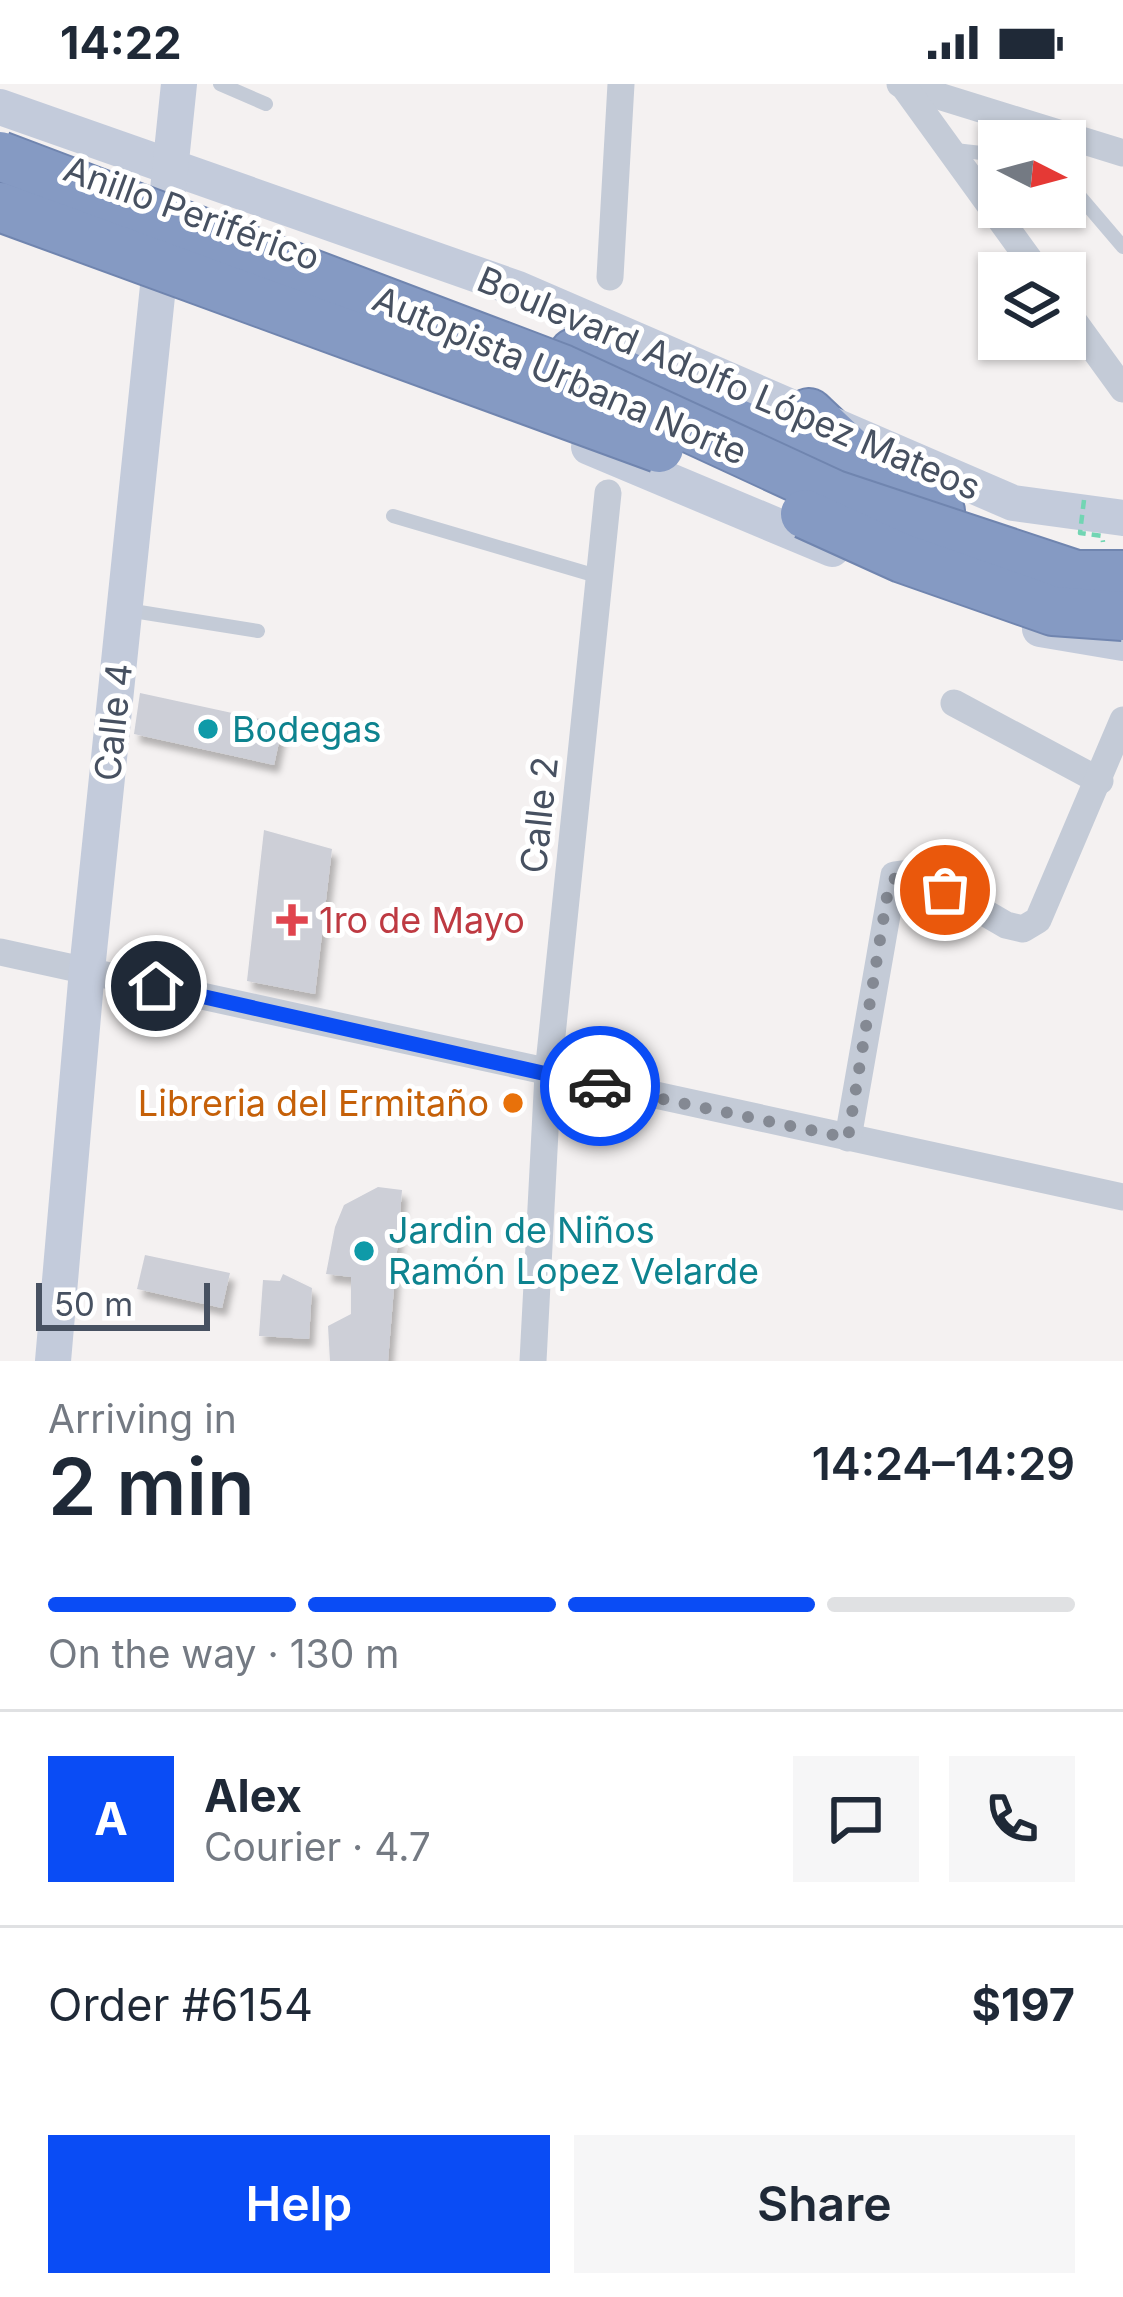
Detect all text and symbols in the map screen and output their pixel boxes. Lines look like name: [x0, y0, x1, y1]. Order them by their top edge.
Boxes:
text: 14:22: [60, 15, 182, 70]
north arrow: [978, 120, 1086, 228]
map controls: [978, 120, 1086, 360]
street label: Anillo Periférico: [58, 146, 326, 280]
button: layers: [978, 252, 1086, 360]
street label: Boulevard Adolfo López Mateos: [471, 257, 987, 509]
street label: Autopista Urbana Norte: [367, 276, 753, 474]
street label: Calle 4: [85, 661, 141, 783]
place label: Bodegas: [232, 707, 381, 751]
marker: Bodegas: [195, 716, 221, 742]
street label: Calle 2: [511, 755, 567, 875]
pin: [894, 839, 996, 941]
icon: bag: [912, 857, 978, 923]
place label: 1ro de Mayo: [319, 898, 525, 942]
marker: 1ro de Mayo: [276, 904, 308, 936]
pin: [105, 935, 207, 1037]
icon: home: [123, 953, 189, 1019]
courier: [540, 1026, 660, 1146]
icon: car: [567, 1053, 633, 1119]
place label: Libreria del Ermitaño: [138, 1081, 489, 1125]
marker: Libreria del Ermitaño: [500, 1090, 526, 1116]
place label: Jardin de Niños Ramón Lopez Velarde: [388, 1208, 759, 1293]
marker: Jardin de Niños Ramón Lopez Velarde: [351, 1238, 377, 1264]
scale bar: [36, 1277, 210, 1330]
text: 50 m: [54, 1284, 133, 1324]
text: Arriving in: [48, 1395, 237, 1442]
text: 14:24–14:29: [812, 1436, 1075, 1491]
text: 2 min: [48, 1439, 255, 1534]
text: On the way · 130 m: [48, 1630, 399, 1677]
button: chat: [793, 1756, 919, 1882]
button: phone: [949, 1756, 1075, 1882]
text: Alex: [204, 1768, 302, 1823]
text: A: [94, 1791, 128, 1846]
text: Courier · 4.7: [204, 1823, 431, 1870]
text: Order #6154: [48, 1977, 313, 2032]
text: $197: [972, 1977, 1075, 2032]
button: Help: [48, 2135, 550, 2273]
button: Share: [574, 2135, 1075, 2273]

